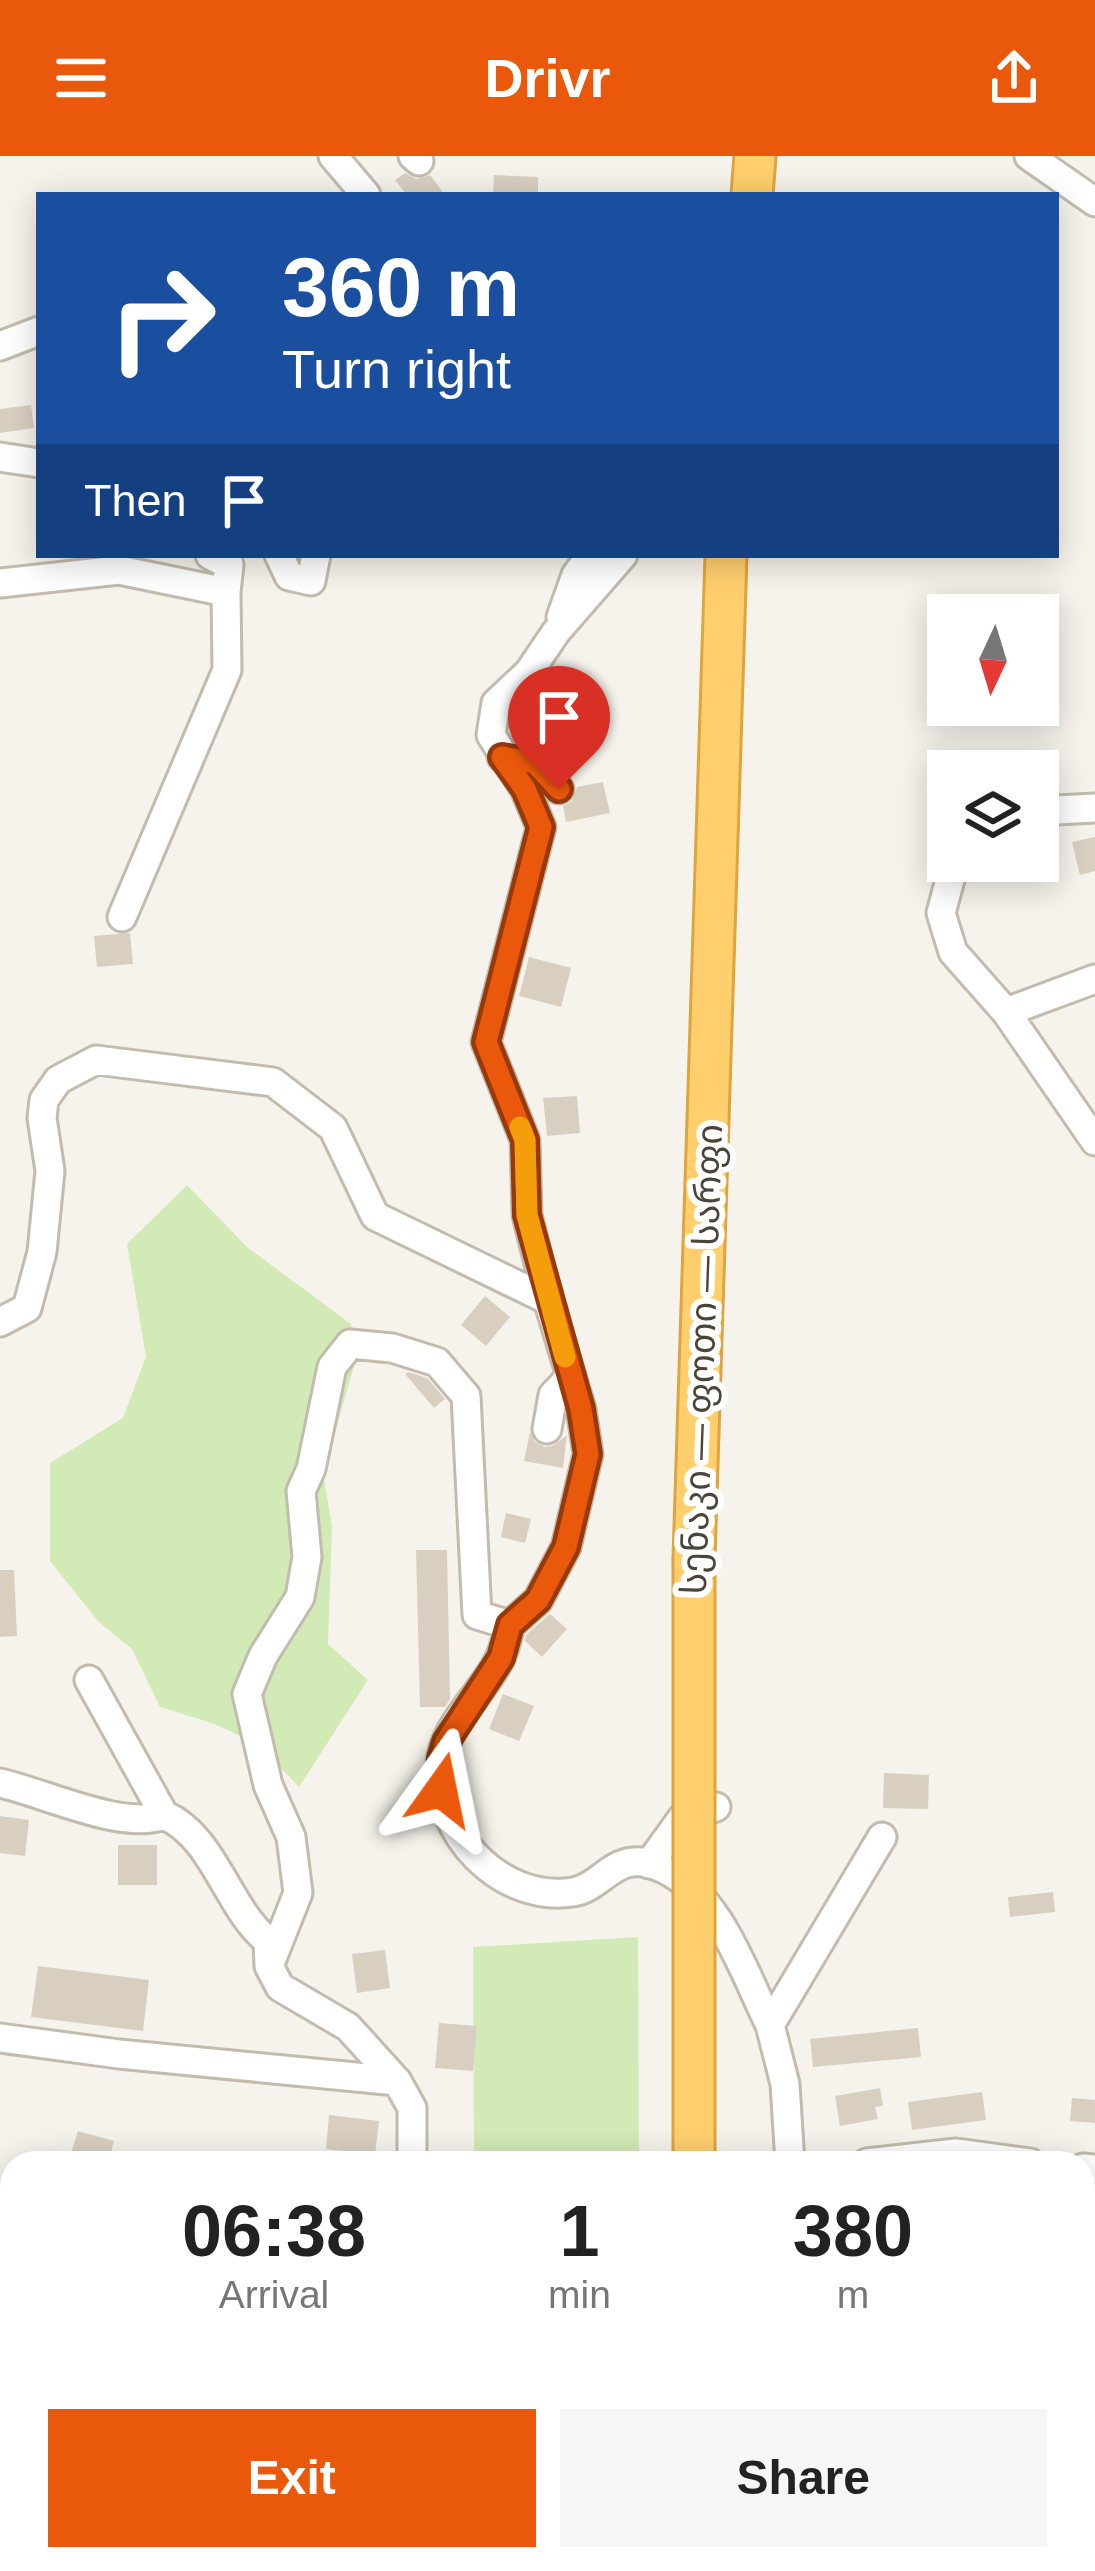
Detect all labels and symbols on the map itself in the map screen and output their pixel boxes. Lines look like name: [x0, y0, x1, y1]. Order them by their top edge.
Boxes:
north arrow: [927, 594, 1059, 726]
pin: [508, 666, 610, 789]
street label: სენაკი — ფოთი — სარფი: [673, 1123, 731, 1595]
position arrow: [378, 1727, 504, 1853]

